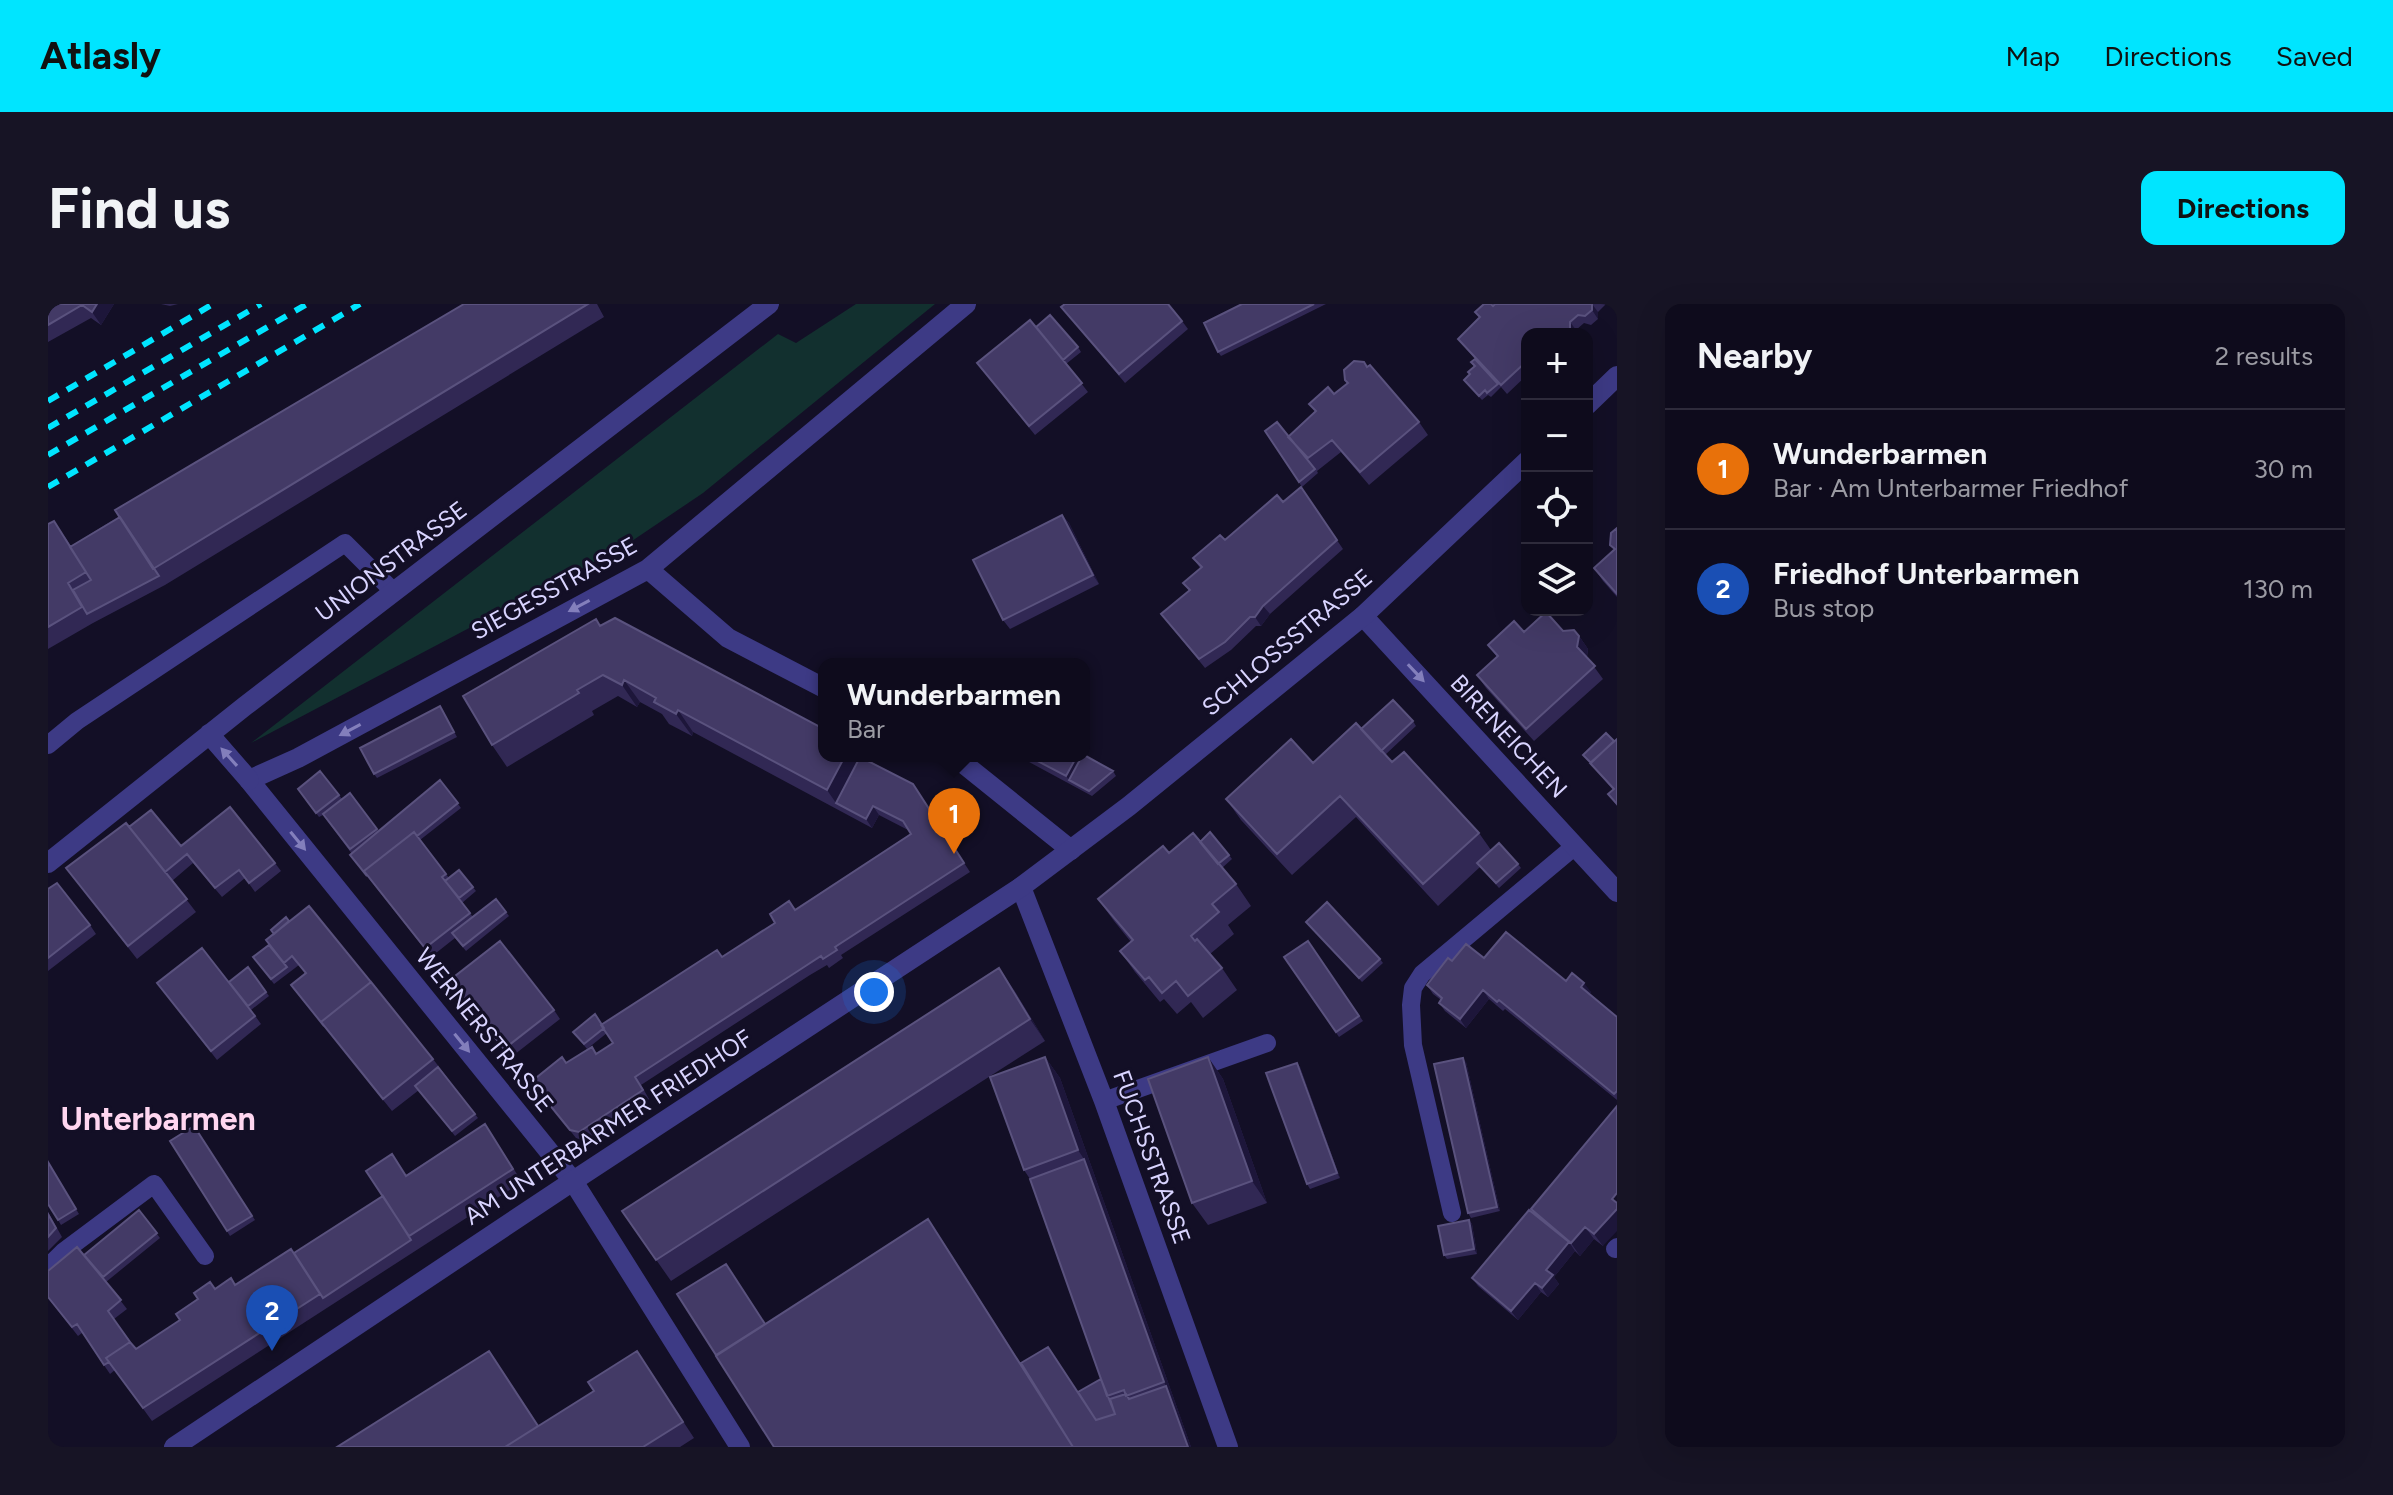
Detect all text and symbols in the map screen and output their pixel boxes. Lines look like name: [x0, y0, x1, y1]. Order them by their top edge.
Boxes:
text: Atlasly: [40, 33, 161, 79]
text: Map: [2006, 39, 2060, 73]
text: Directions: [2104, 39, 2232, 73]
text: Saved: [2276, 39, 2353, 73]
button: Directions: [2141, 171, 2345, 245]
text: Find us: [48, 175, 230, 242]
map controls: [1521, 328, 1593, 616]
button: +: [1521, 328, 1593, 400]
text: Nearby: [1697, 336, 1812, 377]
text: 2 results: [2215, 340, 2313, 372]
button: −: [1521, 400, 1593, 472]
text: Wunderbarmen: [1773, 435, 1987, 472]
text: 1: [1718, 453, 1728, 485]
text: 30 m: [2254, 453, 2313, 485]
button: locate: [1521, 472, 1593, 544]
text: Bar · Am Unterbarmer Friedhof: [1773, 472, 2128, 504]
street label: UNIONSTRASSE: [310, 495, 472, 627]
street label: SIEGESSTRASSE: [466, 530, 642, 646]
button: layers: [1521, 544, 1593, 616]
text: Friedhof Unterbarmen: [1773, 555, 2079, 592]
street label: SCHLOSSSTRASSE: [1196, 562, 1378, 722]
text: 2: [1715, 573, 1731, 605]
text: 130 m: [2243, 573, 2313, 605]
text: Bus stop: [1773, 592, 1874, 624]
one-way arrow: [567, 599, 590, 612]
popup: [818, 658, 1090, 762]
one-way arrow: [1406, 664, 1424, 683]
street label: BIRENEICHEN: [1445, 668, 1573, 804]
text: Wunderbarmen: [847, 676, 1061, 713]
text: Bar: [847, 713, 885, 745]
one-way arrow: [339, 722, 361, 736]
one-way arrow: [221, 747, 239, 766]
pin: 1: [928, 788, 980, 854]
one-way arrow: [289, 831, 306, 851]
street label: WERNERSTRASSE: [410, 942, 560, 1118]
your location: [854, 972, 894, 1012]
street label: AM UNTERBARMER FRIEDHOF: [459, 1023, 757, 1231]
one-way arrow: [453, 1033, 469, 1053]
street label: FUCHSSTRASSE: [1107, 1066, 1197, 1248]
district label: Unterbarmen: [60, 1100, 256, 1138]
pin: 2: [246, 1285, 298, 1351]

